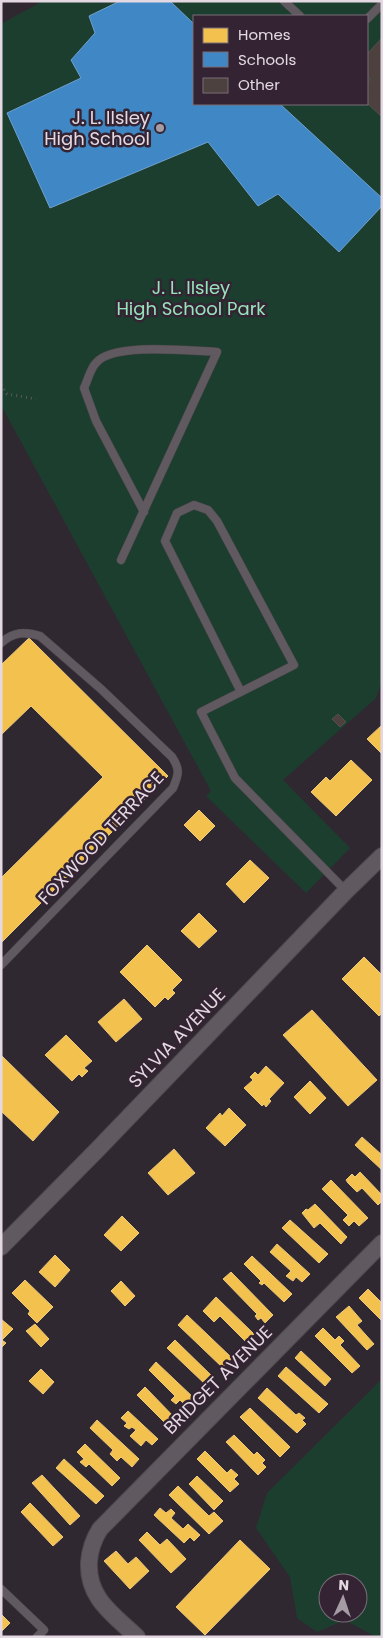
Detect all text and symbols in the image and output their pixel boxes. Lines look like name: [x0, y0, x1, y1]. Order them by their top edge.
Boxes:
legend: [193, 15, 368, 105]
text: Homes: [238, 24, 291, 45]
text: Schools: [238, 49, 296, 70]
text: Other: [238, 74, 280, 95]
place label: J. L. Ilsley High School: [44, 105, 150, 151]
marker: J. L. Ilsley High School: [154, 122, 166, 134]
park label: J. L. Ilsley High School Park: [116, 275, 266, 321]
street label: FOXWOOD TERRACE: [32, 766, 169, 910]
street label: SYLVIA AVENUE: [123, 982, 231, 1093]
street label: BRIDGET AVENUE: [158, 1320, 278, 1440]
north arrow: [318, 1573, 368, 1623]
text: N: [338, 1575, 349, 1595]

